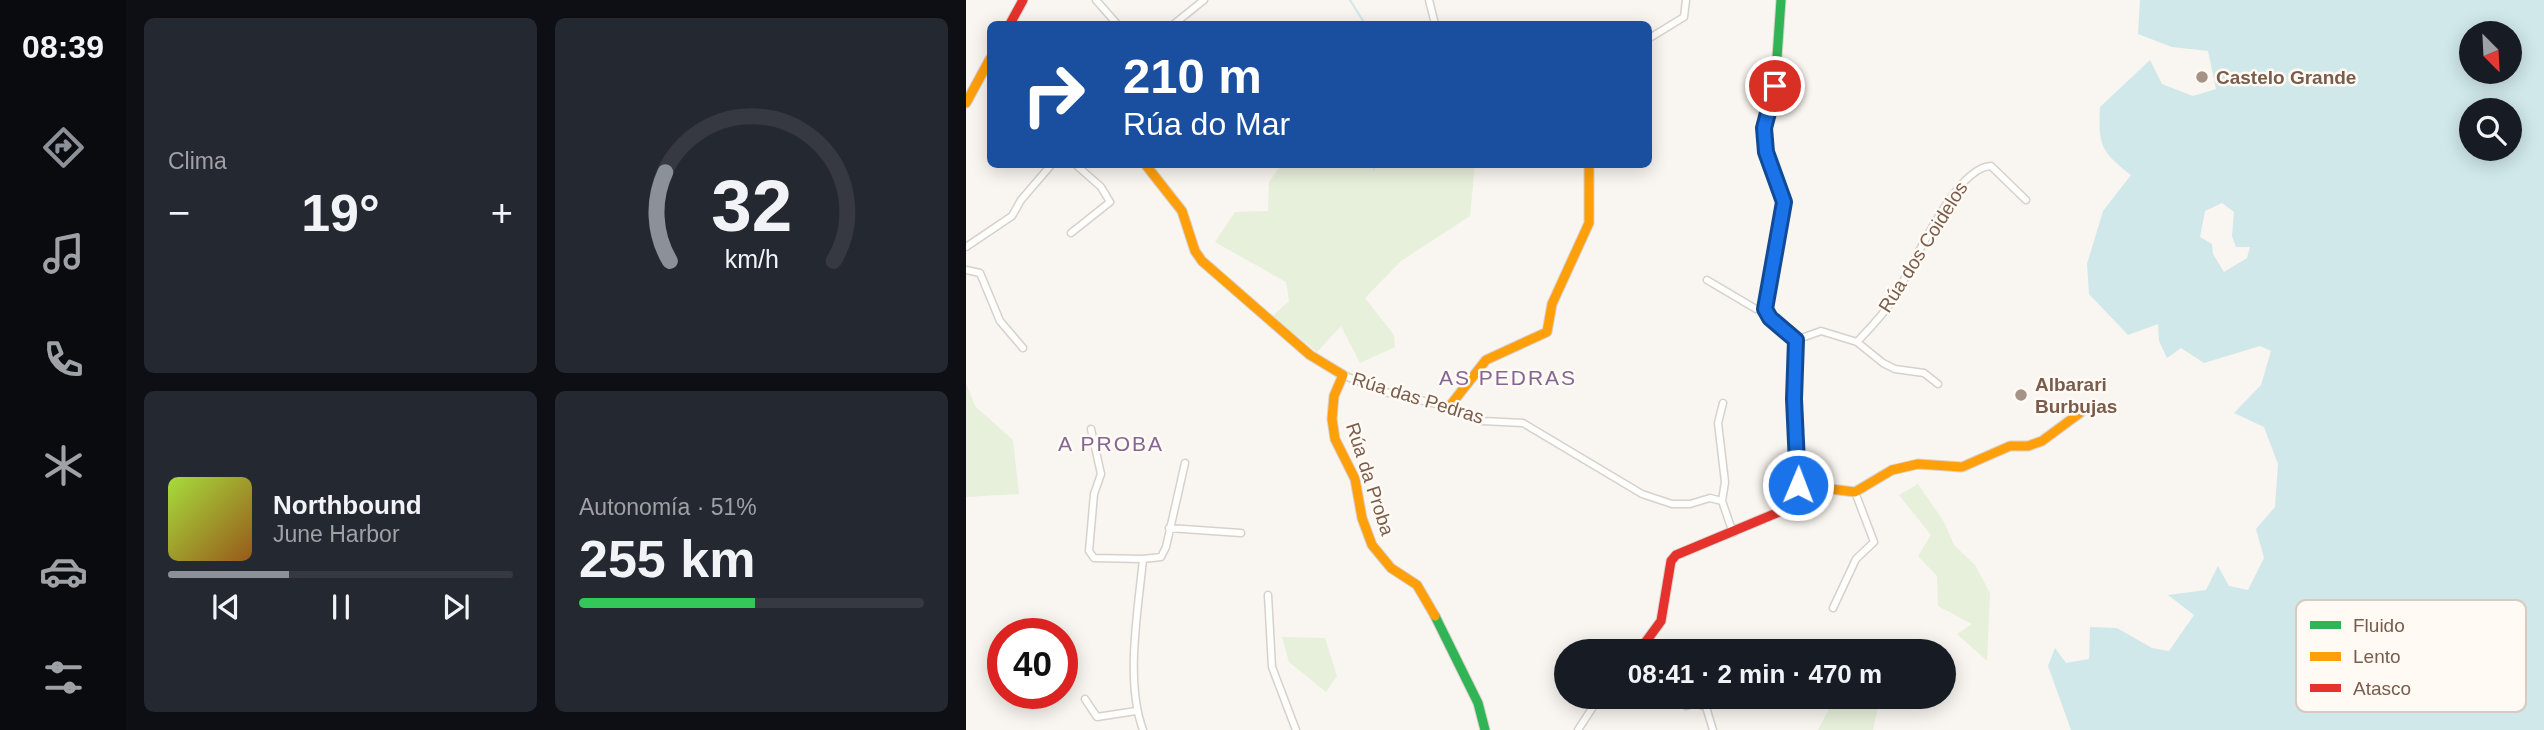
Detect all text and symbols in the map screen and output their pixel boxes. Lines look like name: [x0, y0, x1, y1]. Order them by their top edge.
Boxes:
north arrow: [2459, 21, 2522, 84]
map controls: [2459, 21, 2522, 161]
text: 08:39: [22, 29, 104, 65]
icon: right: [1008, 49, 1099, 140]
text: 210 m: [1123, 49, 1262, 103]
pin: [1745, 56, 1805, 116]
icon: arrive: [1756, 67, 1794, 105]
place label: Castelo Grande: [2216, 67, 2356, 88]
marker: Castelo Grande: [2194, 69, 2210, 85]
button: search: [2459, 98, 2522, 161]
text: Rúa do Mar: [1123, 106, 1290, 142]
icon: directions: [39, 123, 88, 172]
text: Clima: [168, 148, 227, 174]
text: 32: [711, 166, 792, 247]
street label: Rúa dos Coidelos: [1874, 178, 1972, 316]
text: 19°: [301, 184, 380, 242]
text: −: [168, 192, 190, 234]
text: +: [491, 192, 513, 234]
icon: music: [39, 229, 88, 278]
text: km/h: [724, 245, 779, 273]
icon: phone: [39, 335, 88, 384]
district label: AS PEDRAS: [1439, 366, 1577, 389]
street label: Rúa das Pedras: [1350, 368, 1486, 428]
place label: Albarari Burbujas: [2035, 374, 2117, 417]
marker: Albarari Burbujas: [2013, 387, 2029, 403]
street label: Rúa da Proba: [1342, 420, 1398, 538]
district label: A PROBA: [1058, 432, 1164, 455]
icon: climate: [39, 441, 88, 490]
position arrow: [1761, 448, 1835, 522]
text: Northbound: [273, 490, 422, 520]
text: Autonomía · 51%: [579, 494, 757, 520]
text: June Harbor: [273, 521, 400, 547]
text: 255 km: [579, 530, 755, 588]
icon: car: [39, 547, 88, 596]
icon: previous: [207, 588, 245, 626]
icon: pause: [322, 588, 360, 626]
icon: next: [437, 588, 475, 626]
legend: [2296, 600, 2526, 712]
text: Fluido: [2353, 615, 2405, 636]
speed limit sign: 40: [987, 618, 1078, 709]
text: Lento: [2353, 646, 2401, 667]
icon: filters: [39, 653, 88, 702]
text: 08:41 · 2 min · 470 m: [1628, 659, 1882, 689]
text: Atasco: [2353, 678, 2411, 699]

